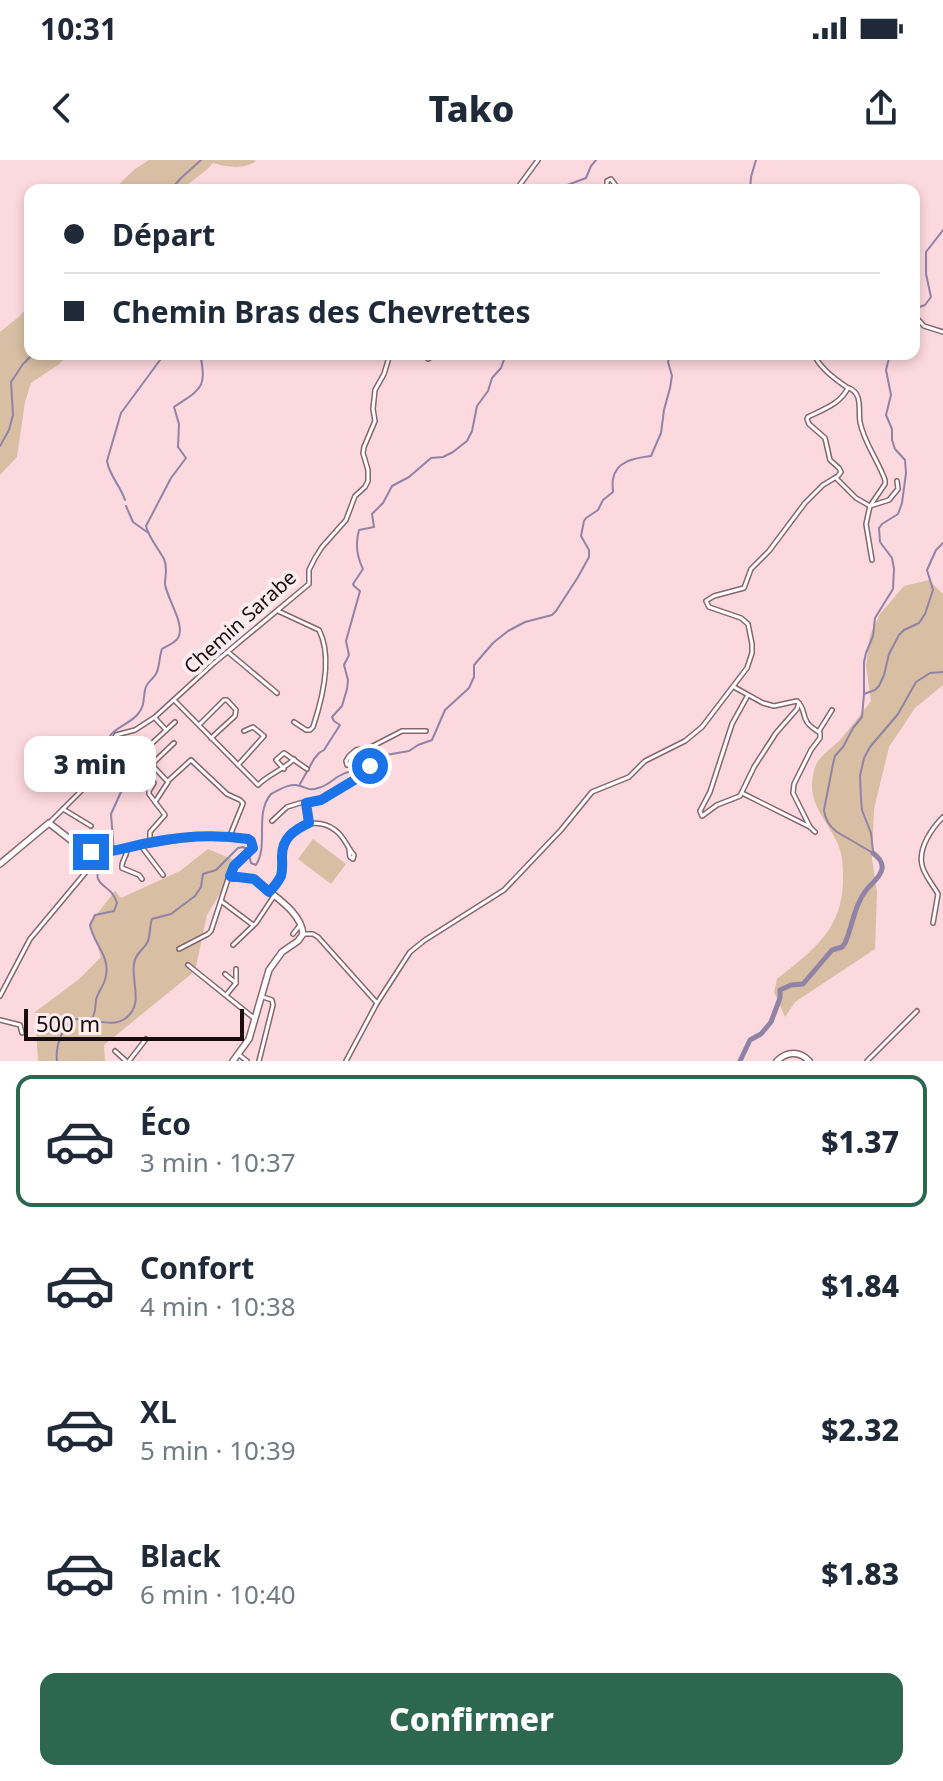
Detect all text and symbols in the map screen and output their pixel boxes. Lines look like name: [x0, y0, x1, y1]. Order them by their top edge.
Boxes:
text: 10:31: [40, 8, 117, 49]
text: Tako: [429, 84, 514, 133]
icon: back: [40, 86, 84, 130]
icon: share: [859, 86, 903, 130]
text: Départ: [112, 214, 215, 255]
text: Chemin Bras des Chevrettes: [112, 291, 530, 332]
street label: Chemin Sarabe: [178, 564, 302, 679]
callout: 3 min: [25, 736, 157, 792]
text: 3 min: [54, 746, 126, 782]
route start: [352, 748, 388, 784]
route end: [73, 834, 109, 870]
scale bar: [24, 1005, 244, 1041]
text: 500 m: [36, 1008, 100, 1038]
text: Éco: [140, 1103, 191, 1144]
icon: car: [44, 1105, 116, 1177]
text: $1.37: [821, 1121, 899, 1162]
text: 3 min · 10:37: [140, 1144, 296, 1180]
text: Confort: [140, 1247, 254, 1288]
icon: car: [44, 1249, 116, 1321]
text: $1.84: [821, 1265, 899, 1306]
text: 4 min · 10:38: [140, 1288, 296, 1324]
text: XL: [140, 1391, 177, 1432]
icon: car: [44, 1393, 116, 1465]
text: $2.32: [821, 1409, 899, 1450]
text: 5 min · 10:39: [140, 1432, 296, 1468]
text: Black: [140, 1535, 221, 1576]
icon: car: [44, 1537, 116, 1609]
text: $1.83: [821, 1553, 899, 1594]
text: 6 min · 10:40: [140, 1576, 296, 1612]
button: Confirmer: [40, 1673, 903, 1765]

